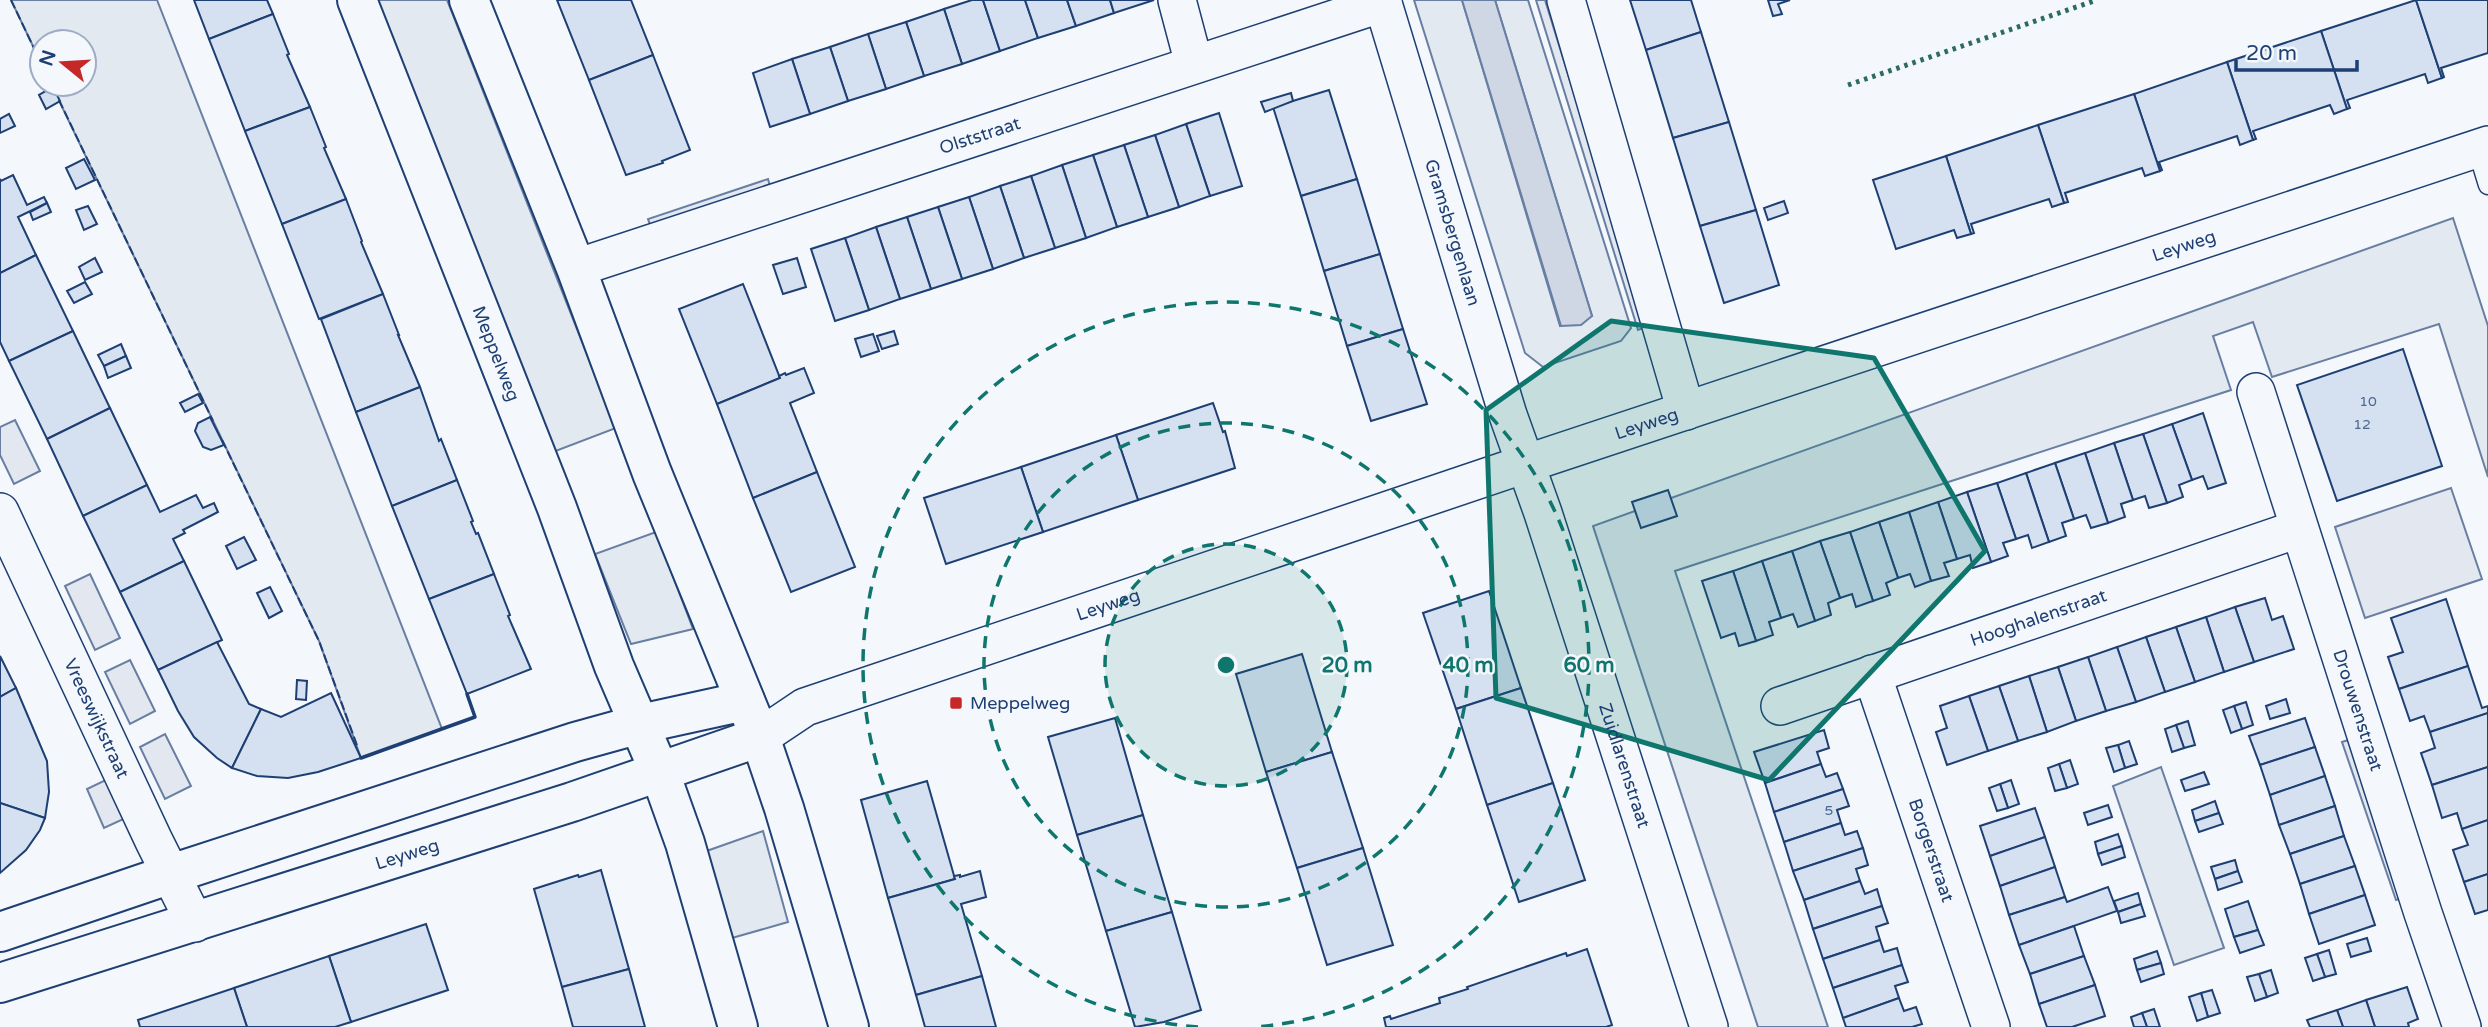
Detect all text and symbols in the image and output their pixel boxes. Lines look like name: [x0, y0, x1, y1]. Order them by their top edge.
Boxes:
north arrow: [28, 28, 98, 98]
scale bar: [2236, 28, 2357, 72]
text: 20 m: [2246, 41, 2297, 66]
text: N: [35, 47, 61, 69]
street label: Olststraat: [937, 112, 1023, 159]
street label: Gramsbergenlaan: [1420, 156, 1485, 309]
street label: Leyweg: [2149, 225, 2219, 267]
street label: Meppelweg: [468, 303, 525, 404]
house number: 10: [2359, 393, 2377, 410]
street label: Leyweg: [1612, 403, 1681, 445]
house number: 12: [2353, 416, 2371, 433]
street label: Leyweg: [1073, 584, 1143, 626]
street label: Hooghalenstraat: [1967, 584, 2109, 651]
street label: Drouwenstraat: [2328, 646, 2388, 774]
centre of rings: [1214, 653, 1238, 677]
text: 20 m: [1321, 653, 1373, 678]
text: 40 m: [1442, 653, 1494, 678]
text: 60 m: [1563, 653, 1615, 678]
street label: Vreeswijkstraat: [59, 655, 134, 782]
place label: Meppelweg: [970, 692, 1070, 714]
marker: Meppelweg: [948, 695, 964, 711]
street label: Zuidlarenstraat: [1594, 700, 1655, 831]
street label: Borgerstraat: [1904, 796, 1959, 905]
house number: 5: [1825, 802, 1833, 819]
street label: Leyweg: [372, 834, 442, 875]

